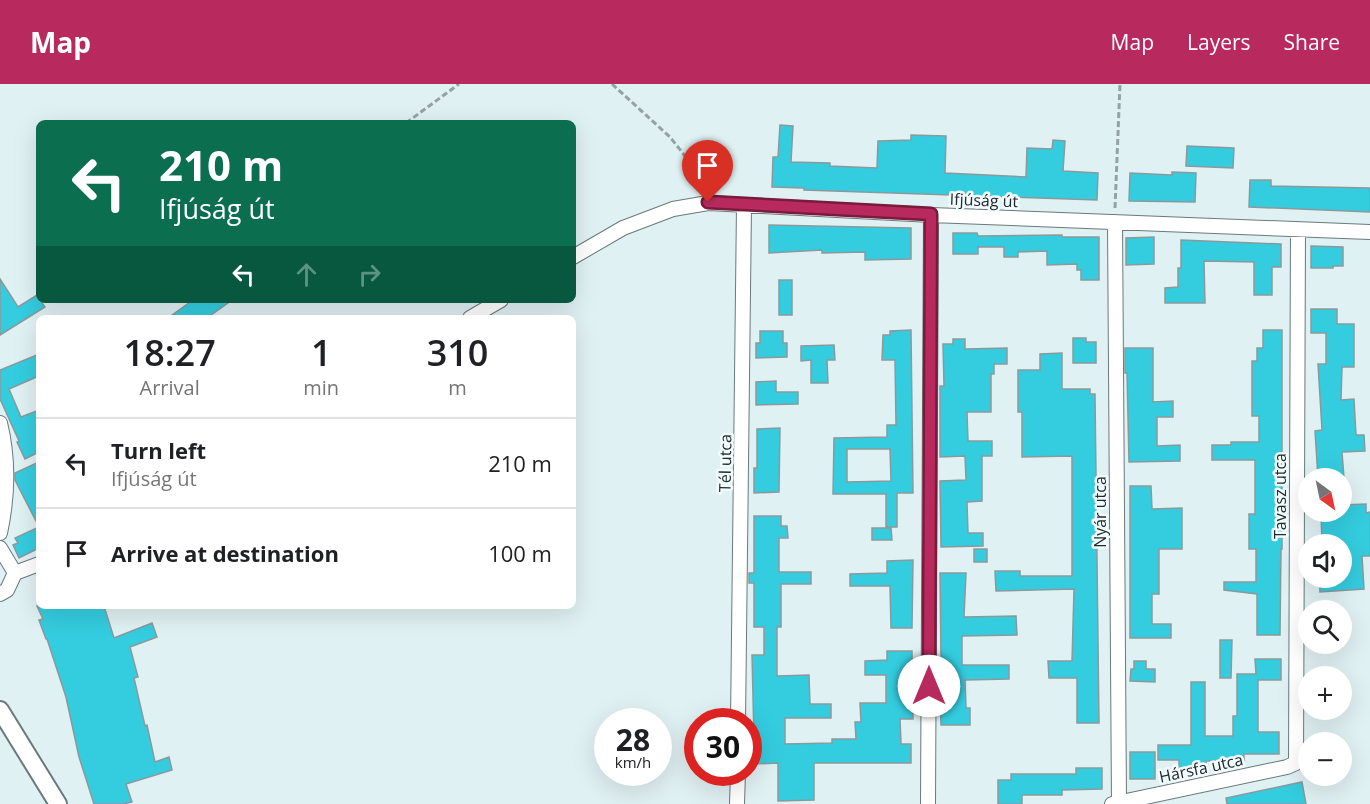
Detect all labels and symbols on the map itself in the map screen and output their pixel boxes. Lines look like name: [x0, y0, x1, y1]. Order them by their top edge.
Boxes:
pin: [682, 140, 733, 202]
street label: Ifjúság út: [949, 188, 1019, 212]
street label: Tél utca: [713, 434, 737, 492]
street label: Tavasz utca: [1269, 453, 1291, 539]
north arrow: [1298, 468, 1352, 522]
street label: Nyár utca: [1089, 476, 1111, 548]
position arrow: [897, 654, 961, 718]
speed limit sign: 30: [684, 708, 762, 786]
street label: Hársfa utca: [1157, 748, 1245, 788]

